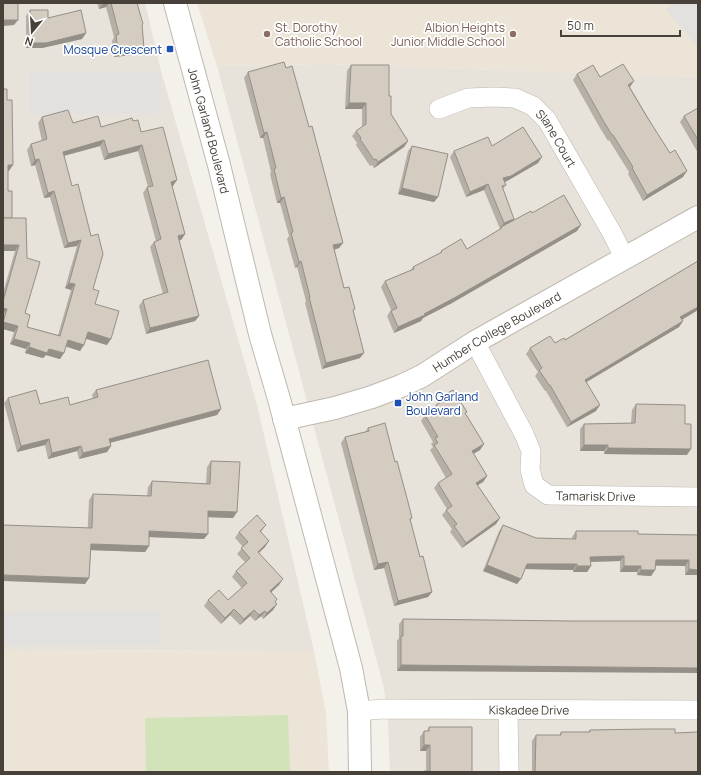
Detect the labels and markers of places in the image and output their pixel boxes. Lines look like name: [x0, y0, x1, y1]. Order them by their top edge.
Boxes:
place label: St. Dorothy Catholic School: [275, 19, 362, 50]
place label: Albion Heights Junior Middle School: [391, 19, 505, 50]
marker: St. Dorothy Catholic School: [262, 29, 272, 39]
marker: Albion Heights Junior Middle School: [508, 29, 518, 39]
place label: Mosque Crescent: [64, 41, 162, 58]
marker: Mosque Crescent: [165, 44, 175, 54]
place label: John Garland Boulevard: [406, 388, 478, 419]
marker: John Garland Boulevard: [393, 398, 403, 408]

